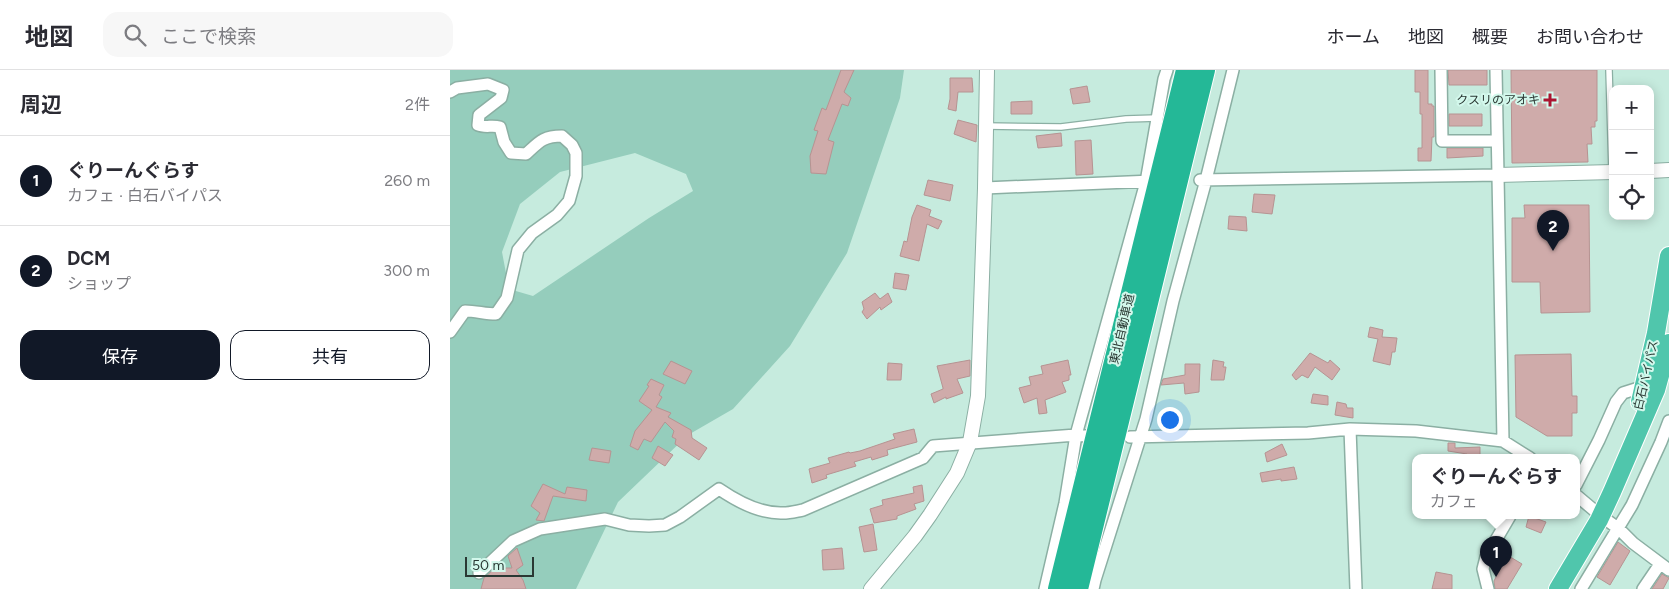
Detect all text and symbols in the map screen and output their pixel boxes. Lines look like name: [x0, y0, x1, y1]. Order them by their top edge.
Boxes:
search box: [103, 12, 453, 57]
icon: search: [121, 21, 149, 49]
text: 地図: [25, 22, 73, 51]
text: ここで検索: [161, 25, 256, 48]
text: ホーム: [1327, 26, 1380, 48]
text: 地図: [1408, 26, 1444, 48]
text: 概要: [1472, 26, 1508, 48]
text: お問い合わせ: [1536, 26, 1644, 48]
map controls: [1609, 85, 1654, 220]
button: +: [1609, 85, 1654, 130]
text: 周辺: [20, 92, 62, 117]
place label: クスリのアオキ: [1456, 93, 1540, 107]
marker: クスリのアオキ: [1544, 94, 1556, 106]
text: 2件: [405, 95, 430, 114]
button: −: [1609, 130, 1654, 175]
text: ぐりーんぐらす: [67, 159, 200, 182]
text: 1: [33, 171, 39, 190]
text: 260 m: [384, 171, 430, 190]
button: locate: [1609, 175, 1654, 220]
text: カフェ · 白石バイパス: [67, 186, 223, 205]
pin: 2: [1537, 210, 1569, 251]
text: DCM: [67, 247, 110, 270]
text: 2: [31, 261, 41, 280]
text: 300 m: [383, 261, 430, 280]
text: ショップ: [67, 274, 131, 293]
street label: 東北自動車道: [1107, 292, 1137, 366]
button: 保存: [20, 330, 220, 380]
button: 共有: [230, 330, 430, 380]
street label: 白石バイパス: [1631, 338, 1661, 412]
your location: [1157, 407, 1183, 433]
popup: [1412, 454, 1580, 519]
text: ぐりーんぐらす: [1430, 465, 1562, 488]
text: カフェ: [1430, 492, 1478, 511]
pin: 1: [1480, 536, 1512, 577]
scale bar: [465, 554, 534, 577]
text: 50 m: [472, 557, 504, 574]

